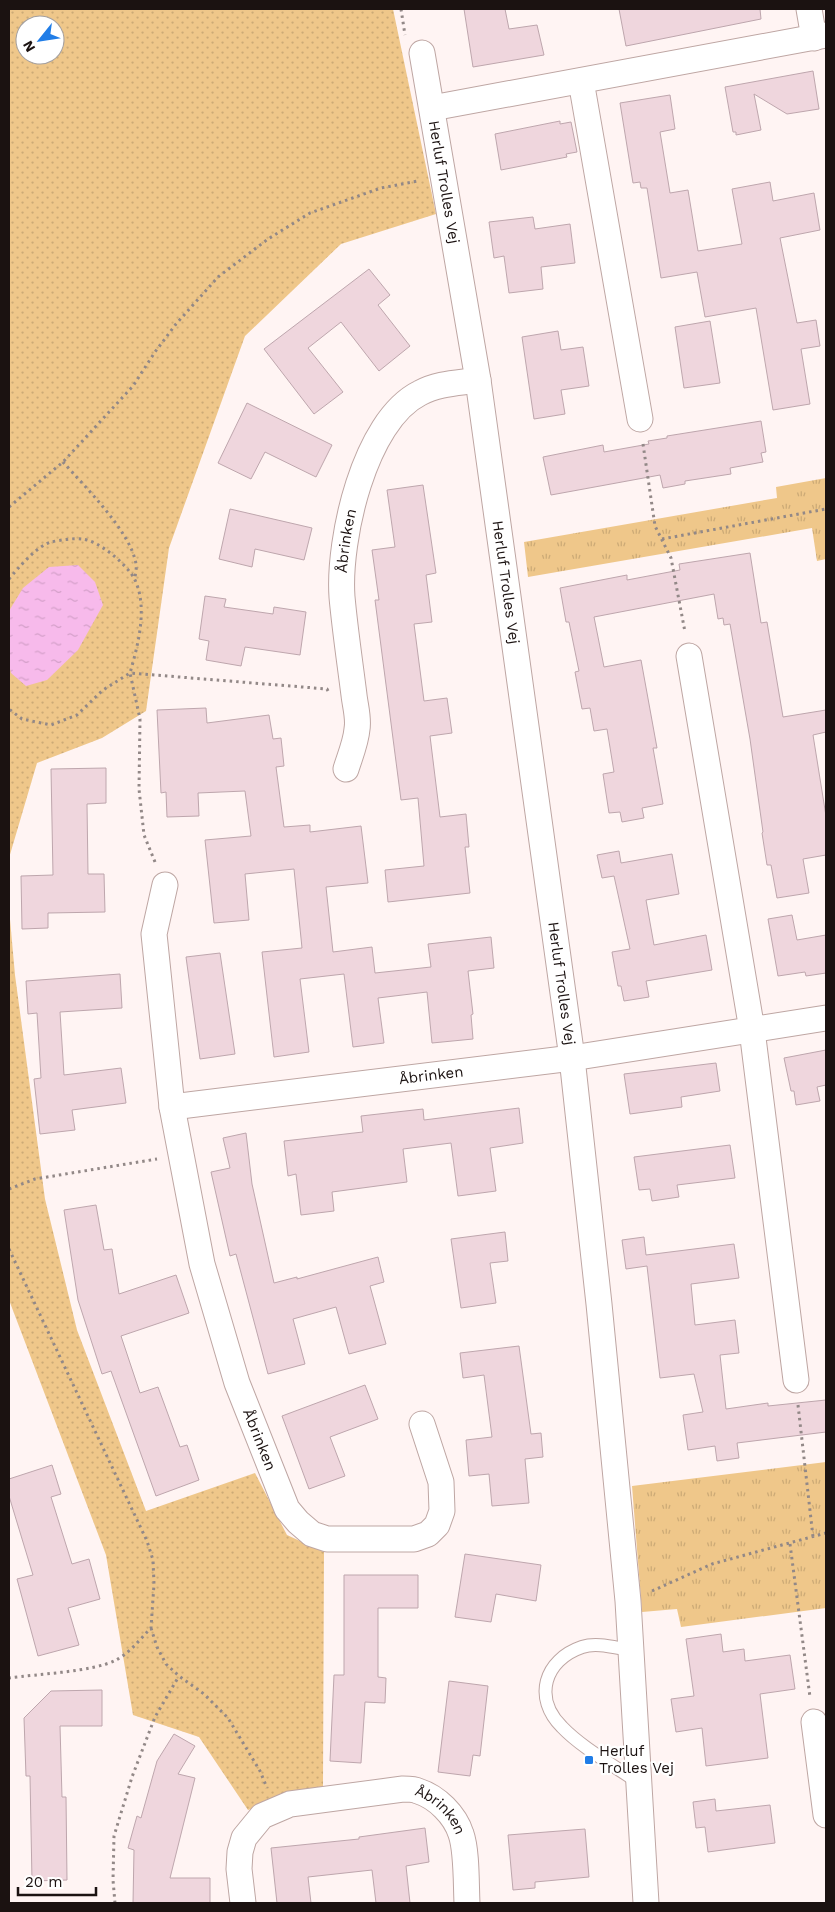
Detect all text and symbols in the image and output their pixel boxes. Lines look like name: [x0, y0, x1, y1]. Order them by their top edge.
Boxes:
north arrow: [15, 15, 65, 65]
text: N: [19, 38, 38, 55]
street label: Herluf Trolles Vej: [425, 119, 463, 245]
street label: Åbrinken: [333, 507, 360, 574]
street label: Herluf Trolles Vej: [489, 519, 524, 645]
street label: Herluf Trolles Vej: [544, 921, 579, 1046]
street label: Åbrinken: [398, 1062, 464, 1088]
street label: Åbrinken: [239, 1406, 280, 1473]
place label: Herluf Trolles Vej: [599, 1742, 674, 1777]
marker: Herluf Trolles Vej: [583, 1754, 595, 1766]
street label: Åbrinken: [413, 1782, 469, 1837]
scale bar: [18, 1864, 95, 1896]
text: 20 m: [25, 1873, 63, 1891]

